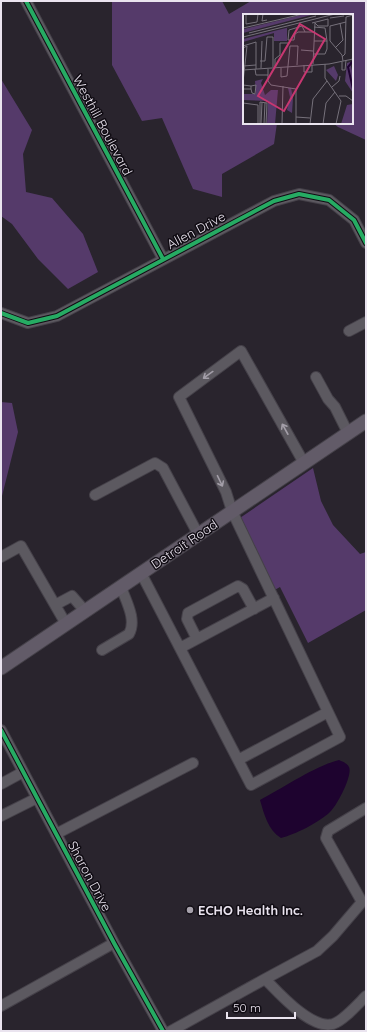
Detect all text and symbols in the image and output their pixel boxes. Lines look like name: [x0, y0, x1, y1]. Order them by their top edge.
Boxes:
inset map: [243, 14, 353, 124]
street label: Westhill Boulevard: [70, 72, 136, 178]
street label: Allen Drive: [164, 208, 228, 252]
one-way arrow: [203, 371, 214, 379]
one-way arrow: [280, 423, 288, 435]
one-way arrow: [217, 475, 225, 487]
street label: Detroit Road: [148, 516, 220, 572]
street label: Sharon Drive: [65, 838, 115, 914]
place label: ECHO Health Inc.: [198, 902, 303, 918]
marker: ECHO Health Inc.: [185, 905, 195, 915]
scale bar: [227, 994, 295, 1020]
text: 50 m: [233, 1000, 261, 1015]

